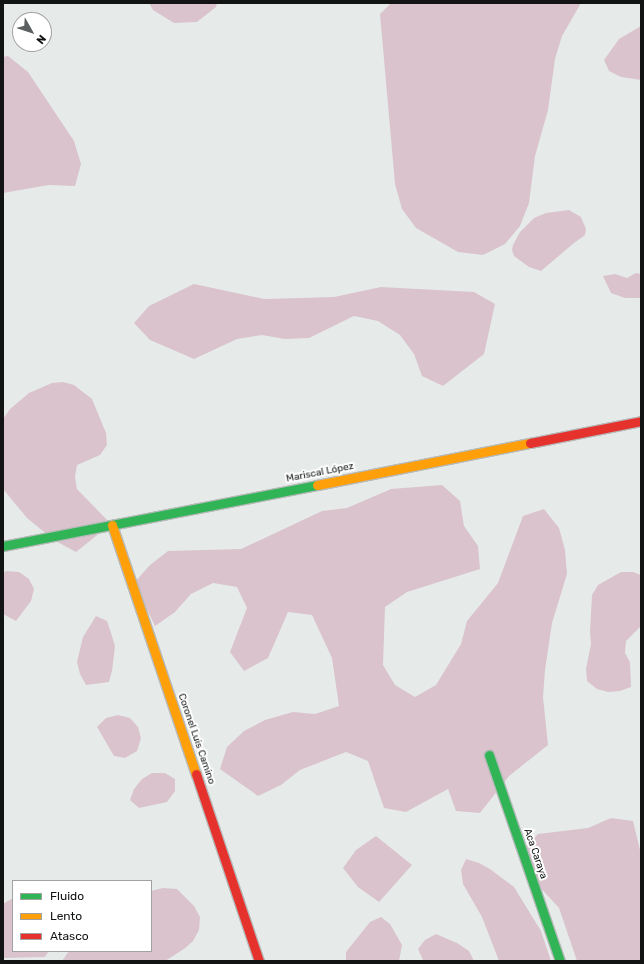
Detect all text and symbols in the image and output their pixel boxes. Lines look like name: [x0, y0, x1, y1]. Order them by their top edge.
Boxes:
north arrow: [12, 12, 52, 52]
text: N: [33, 32, 48, 46]
street label: Mariscal López: [285, 461, 355, 485]
street label: Coronel Luis Camino: [175, 692, 217, 786]
street label: Aca Caraya: [521, 827, 549, 881]
legend: [12, 880, 152, 952]
text: Fluido: [50, 889, 84, 903]
text: Lento: [50, 909, 82, 923]
text: Atasco: [50, 929, 89, 943]

